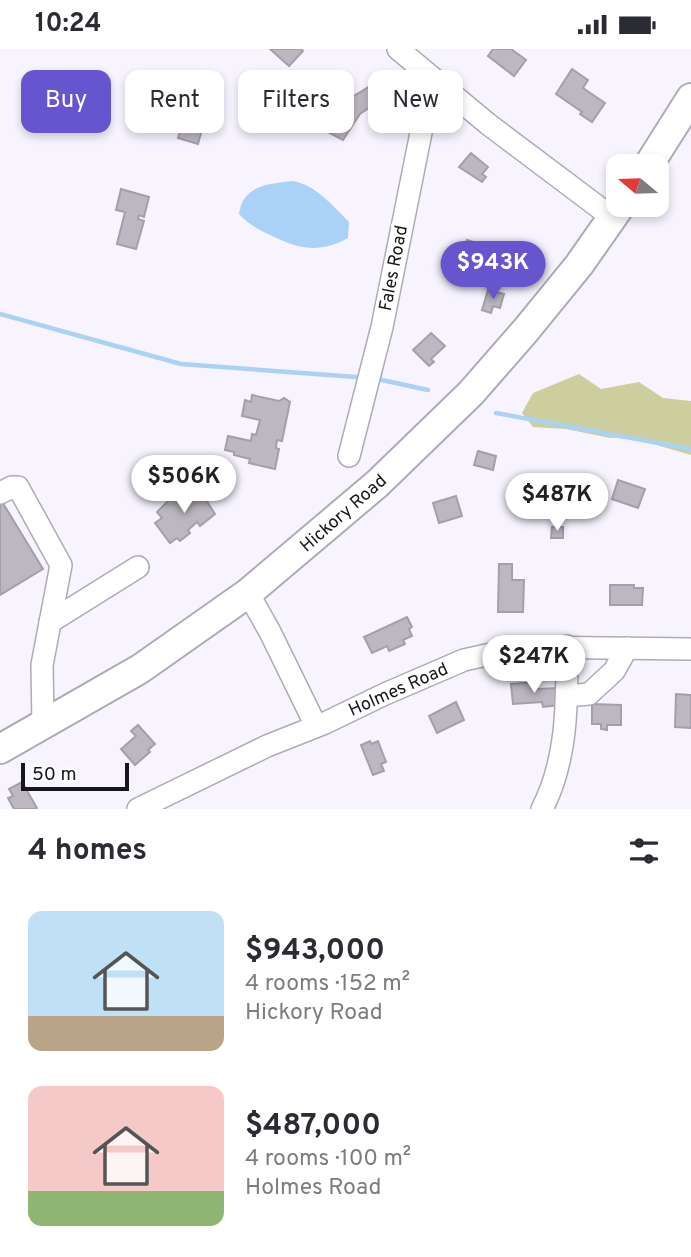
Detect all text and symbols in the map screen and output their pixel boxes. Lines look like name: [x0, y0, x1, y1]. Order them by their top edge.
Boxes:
text: 10:24: [35, 8, 101, 41]
chip: Buy: [21, 70, 111, 133]
chip: Rent: [125, 70, 224, 133]
chip: Filters: [238, 70, 354, 133]
chip: New: [368, 70, 463, 133]
north arrow: [606, 154, 668, 217]
map controls: [606, 154, 669, 217]
street label: Fales Road: [375, 224, 414, 313]
pin: $943K: [444, 241, 542, 301]
text: $943K: [457, 249, 529, 278]
pin: $506K: [135, 455, 233, 515]
text: $506K: [147, 463, 221, 492]
street label: Hickory Road: [296, 470, 392, 558]
pin: $487K: [508, 473, 606, 533]
text: $487K: [521, 481, 593, 510]
pin: $247K: [485, 635, 583, 695]
text: $247K: [498, 643, 570, 672]
street label: Holmes Road: [345, 658, 452, 723]
scale bar: [21, 760, 130, 792]
text: 50 m: [32, 763, 77, 787]
icon: filters: [625, 832, 663, 870]
text: 4 homes: [28, 833, 147, 870]
text: $943,000: [245, 933, 385, 970]
icon: home: [84, 939, 168, 1023]
text: 4 rooms · 152 m²: [245, 970, 410, 999]
text: Hickory Road: [245, 999, 383, 1028]
text: $487,000: [245, 1108, 381, 1145]
icon: home: [84, 1114, 168, 1198]
text: 4 rooms · 100 m²: [245, 1145, 411, 1174]
text: Holmes Road: [245, 1174, 381, 1203]

